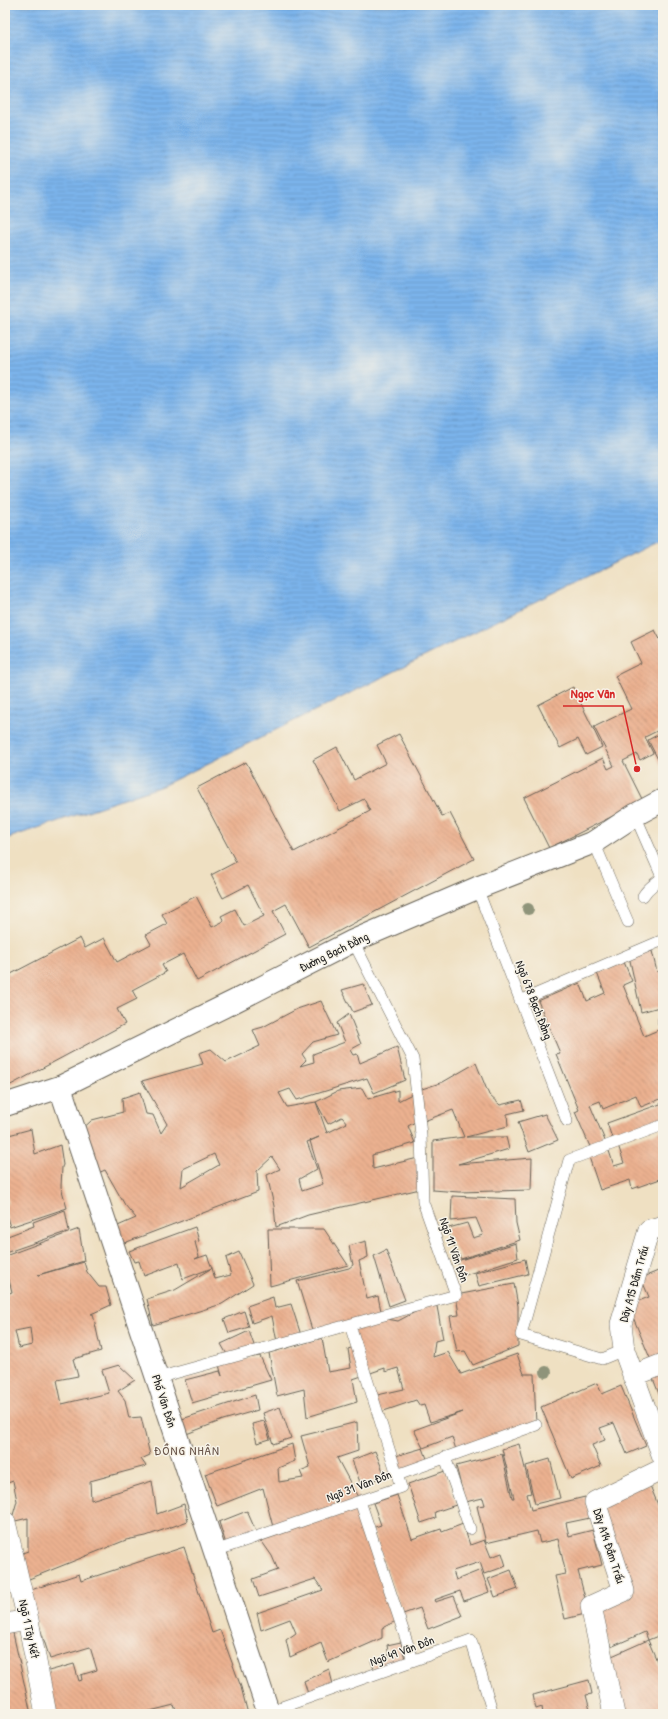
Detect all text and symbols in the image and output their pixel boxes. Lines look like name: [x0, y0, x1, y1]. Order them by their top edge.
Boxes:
callout: Ngọc Vân: [563, 681, 623, 706]
text: Ngọc Vân: [571, 684, 615, 703]
street label: Đường Bạch Đằng: [296, 927, 371, 976]
street label: Ngõ 678 Bạch Đằng: [512, 958, 557, 1042]
street label: Ngõ 11 Vân Đồn: [435, 1215, 473, 1284]
street label: Dãy A15 Đầm Trấu: [615, 1244, 653, 1324]
street label: Phố Vân Đồn: [148, 1372, 181, 1430]
district label: ĐỒNG NHÂN: [154, 1441, 220, 1459]
street label: Ngõ 31 Vân Đồn: [324, 1465, 394, 1506]
street label: Dãy A14 Đầm Trấu: [589, 1506, 630, 1586]
street label: Ngõ 1 Tây Kết: [15, 1598, 44, 1661]
street label: Ngõ 49 Vân Đồn: [367, 1631, 436, 1670]

